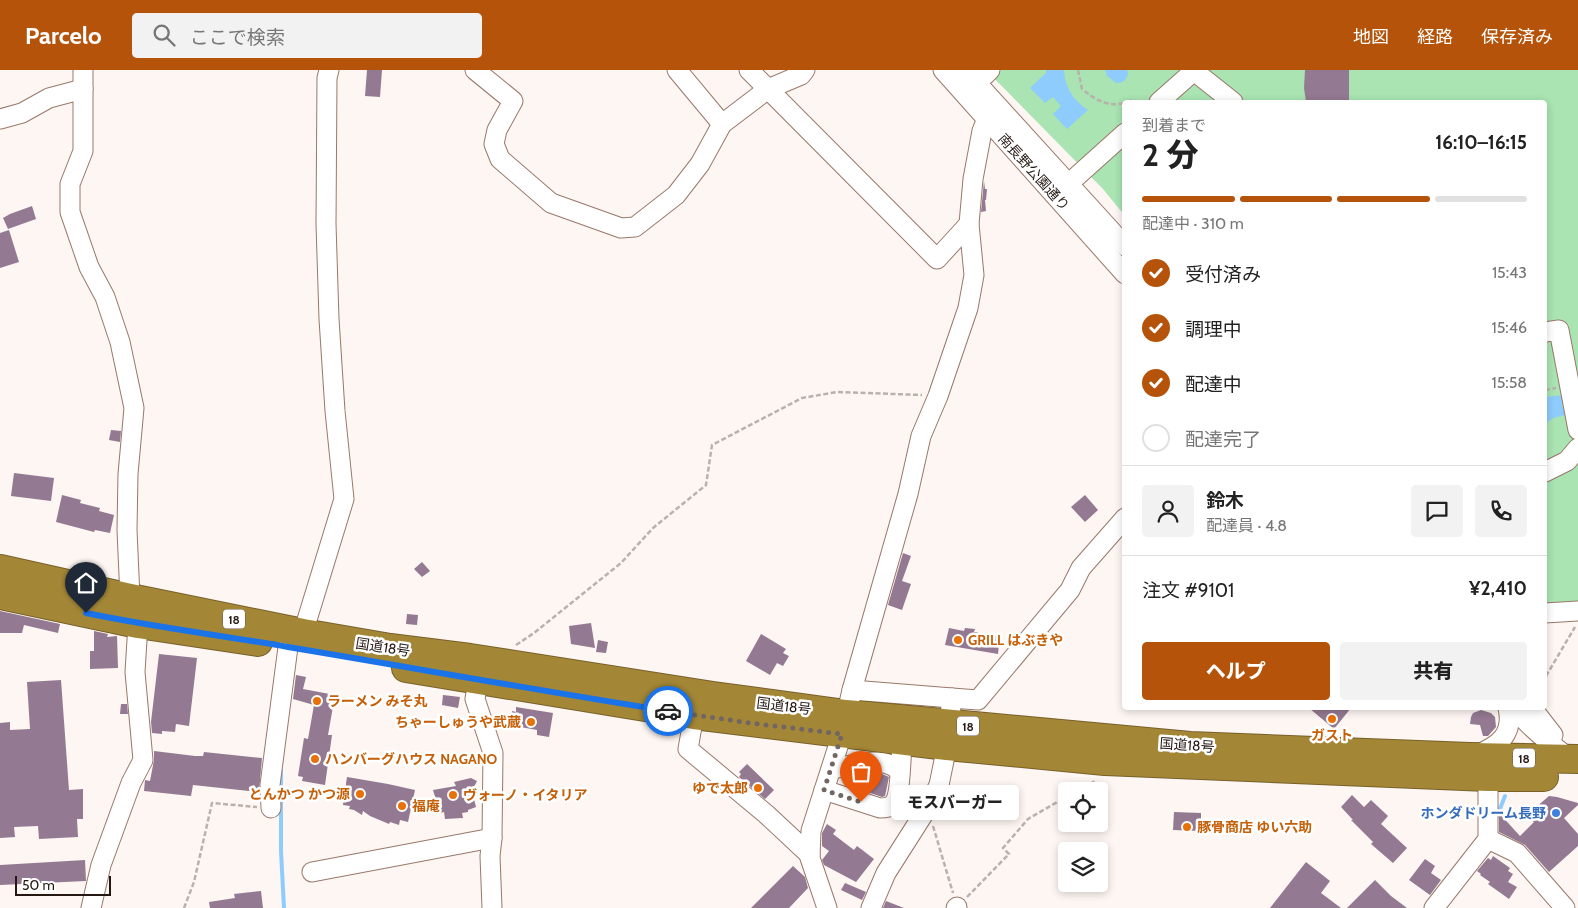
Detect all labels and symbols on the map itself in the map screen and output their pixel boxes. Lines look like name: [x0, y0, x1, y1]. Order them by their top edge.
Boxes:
street label: 南長野公園通り: [995, 130, 1073, 214]
pin: [65, 562, 107, 613]
road number: 18: [223, 610, 245, 628]
place label: GRILL はぶきや: [968, 631, 1063, 649]
street label: 国道18号: [354, 634, 412, 660]
marker: GRILL はぶきや: [952, 634, 964, 646]
courier: [643, 686, 693, 736]
place label: ラーメン みそ丸: [327, 692, 428, 710]
street label: 国道18号: [756, 694, 812, 718]
marker: ラーメン みそ丸: [311, 695, 323, 707]
place label: ちゃーしゅうや武蔵: [395, 713, 521, 731]
marker: ガスト: [1326, 713, 1338, 725]
marker: ちゃーしゅうや武蔵: [525, 716, 537, 728]
road number: 18: [957, 716, 979, 736]
place label: ガスト: [1311, 726, 1353, 744]
street label: 国道18号: [1159, 734, 1215, 756]
road number: 18: [1513, 748, 1535, 768]
place label: ハンバーグハウス NAGANO: [325, 750, 498, 768]
pin: [840, 751, 882, 802]
marker: ハンバーグハウス NAGANO: [309, 753, 321, 765]
place label: ゆで太郎: [692, 779, 748, 797]
marker: ゆで太郎: [752, 782, 764, 794]
callout: モスバーガー: [891, 784, 1018, 820]
place label: とんかつ かつ源: [249, 785, 350, 803]
place label: ヴォーノ・イタリア: [463, 786, 588, 804]
marker: とんかつ かつ源: [354, 788, 366, 800]
marker: ヴォーノ・イタリア: [447, 789, 459, 801]
place label: 福庵: [412, 797, 440, 815]
marker: 福庵: [396, 800, 408, 812]
place label: ホンダドリーム長野: [1420, 804, 1546, 822]
marker: ホンダドリーム長野: [1550, 807, 1562, 819]
place label: 豚骨商店 ゆい六助: [1197, 818, 1312, 836]
marker: 豚骨商店 ゆい六助: [1181, 821, 1193, 833]
scale bar: [15, 873, 111, 896]

